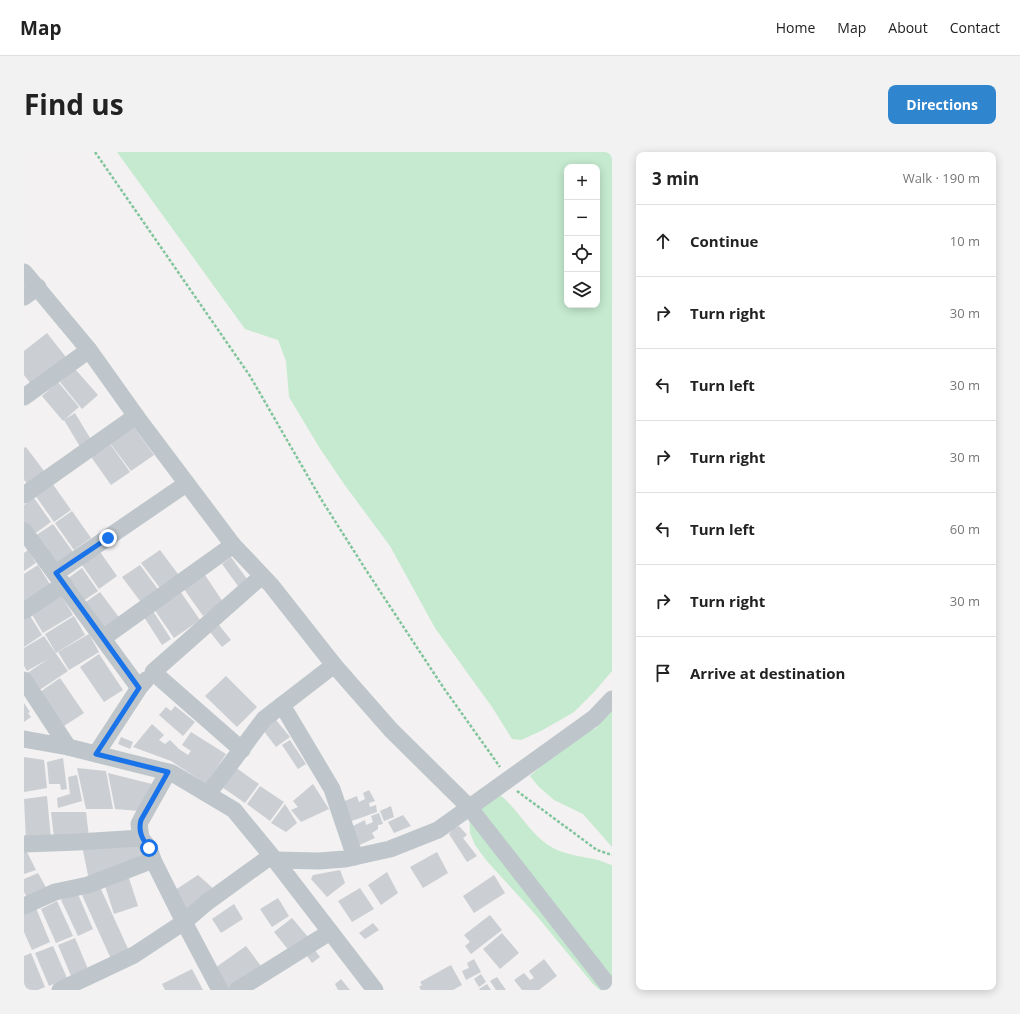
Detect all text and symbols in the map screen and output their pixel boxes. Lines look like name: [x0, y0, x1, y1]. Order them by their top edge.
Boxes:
text: Map: [20, 15, 61, 41]
text: Home: [776, 18, 815, 37]
text: Map: [837, 18, 866, 37]
text: About: [888, 18, 928, 37]
text: Contact: [950, 18, 1000, 37]
text: Find us: [24, 85, 124, 123]
button: Directions: [888, 85, 996, 124]
map controls: [564, 164, 600, 308]
button: +: [564, 164, 600, 200]
text: 3 min: [652, 167, 699, 190]
text: Walk · 190 m: [903, 169, 980, 187]
button: −: [564, 200, 600, 236]
icon: ahead: [652, 230, 674, 252]
text: Continue: [690, 231, 758, 251]
text: 10 m: [950, 232, 980, 250]
button: locate: [564, 236, 600, 272]
button: layers: [564, 272, 600, 308]
icon: right: [652, 302, 674, 324]
text: Turn right: [690, 303, 765, 323]
text: 30 m: [950, 304, 980, 322]
icon: left: [652, 374, 674, 396]
text: Turn left: [690, 375, 755, 395]
text: 30 m: [950, 376, 980, 394]
icon: right: [652, 446, 674, 468]
text: Turn right: [690, 447, 765, 467]
text: 30 m: [950, 448, 980, 466]
icon: left: [652, 518, 674, 540]
text: Turn left: [690, 519, 755, 539]
text: 60 m: [950, 520, 980, 538]
route end: [99, 529, 117, 547]
icon: right: [652, 590, 674, 612]
text: Turn right: [690, 591, 765, 611]
text: 30 m: [950, 592, 980, 610]
icon: arrive: [652, 662, 674, 684]
text: Arrive at destination: [690, 663, 845, 683]
route start: [140, 839, 158, 857]

